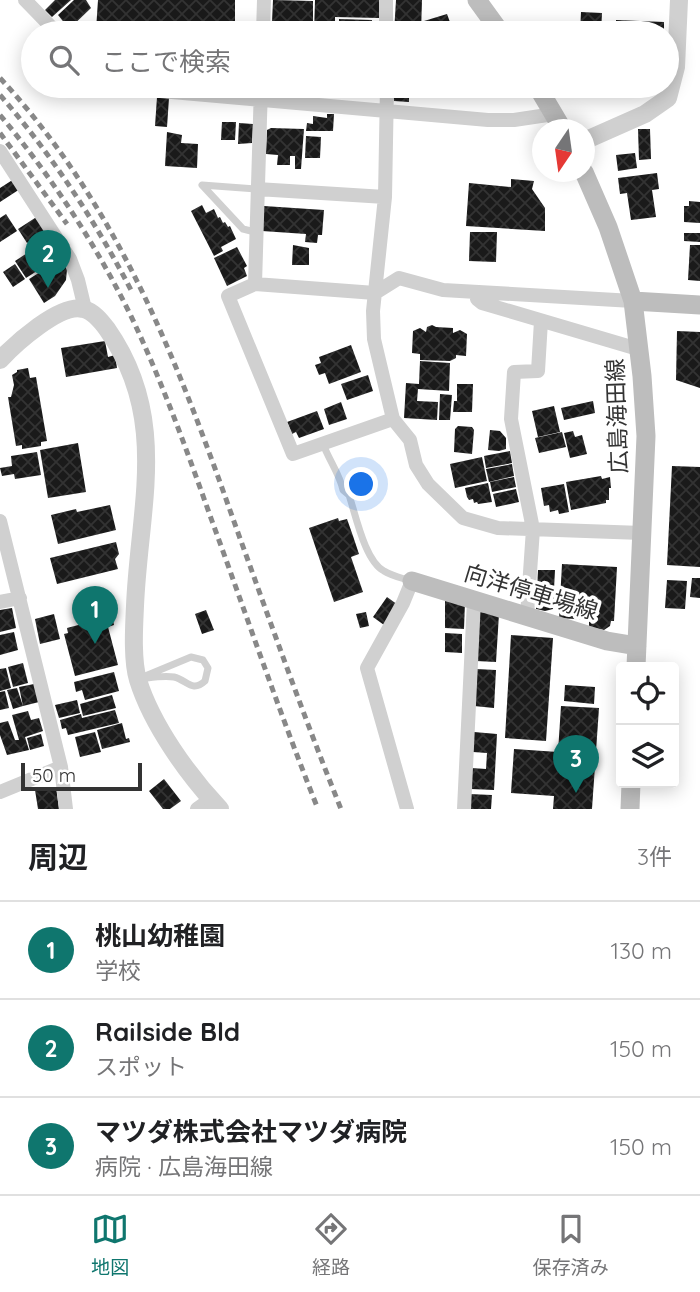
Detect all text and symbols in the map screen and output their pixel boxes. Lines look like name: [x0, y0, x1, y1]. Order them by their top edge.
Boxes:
search box: [21, 21, 679, 98]
icon: search: [45, 41, 83, 79]
text: ここで検索: [101, 45, 231, 78]
north arrow: [532, 119, 595, 182]
pin: 2: [25, 230, 71, 288]
street label: 広島海田線: [600, 358, 633, 474]
your location: [344, 467, 378, 501]
street label: 向洋停車場線: [461, 557, 601, 626]
pin: 1: [72, 586, 118, 644]
map controls: [616, 662, 679, 788]
button: locate: [616, 662, 679, 725]
button: layers: [616, 725, 679, 788]
pin: 3: [553, 735, 599, 793]
scale bar: [21, 760, 142, 792]
text: 50 m: [32, 763, 76, 787]
text: 周辺: [28, 838, 88, 876]
text: 3件: [637, 842, 672, 871]
text: 桃山幼稚園: [95, 919, 225, 952]
text: 1: [47, 936, 55, 965]
text: 130 m: [610, 936, 672, 965]
text: 学校: [95, 956, 141, 985]
text: Railside Bld: [95, 1015, 240, 1048]
text: 2: [44, 1034, 58, 1063]
text: 150 m: [610, 1034, 672, 1063]
text: スポット: [95, 1052, 187, 1081]
text: マツダ株式会社マツダ病院: [95, 1115, 407, 1148]
text: 3: [45, 1132, 57, 1161]
text: 150 m: [610, 1132, 672, 1161]
text: 病院 · 広島海田線: [95, 1152, 273, 1181]
tab: 地図: [91, 1210, 129, 1279]
tab: 経路: [312, 1210, 350, 1279]
tab: 保存済み: [533, 1210, 609, 1279]

